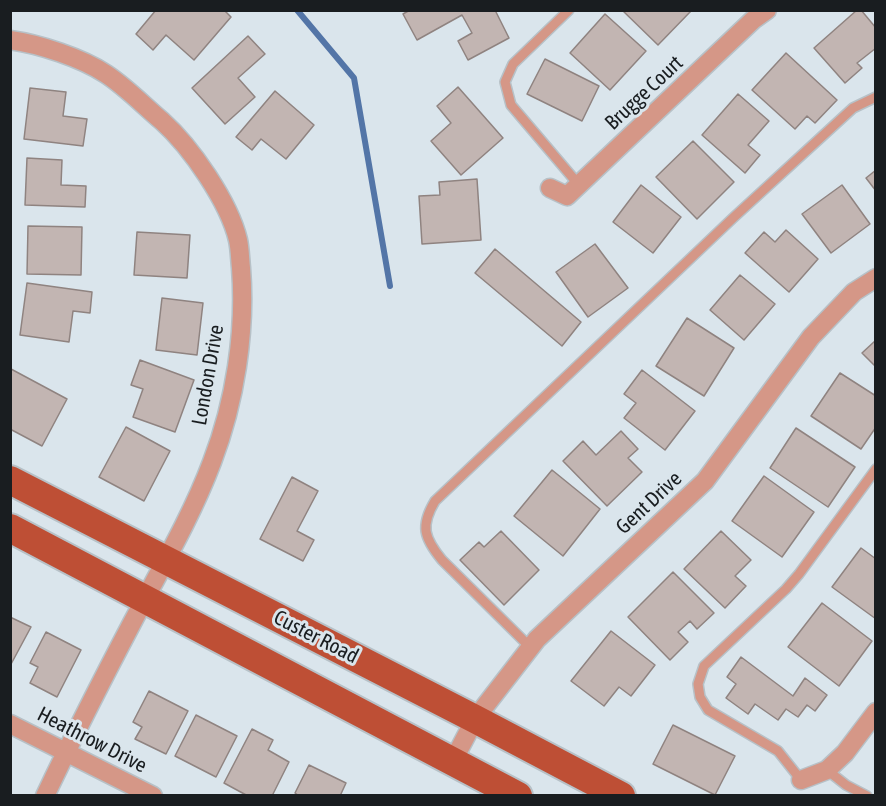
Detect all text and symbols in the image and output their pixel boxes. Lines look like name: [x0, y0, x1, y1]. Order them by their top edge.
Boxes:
street label: Brugge Court: [600, 51, 688, 135]
street label: London Drive: [187, 323, 229, 427]
street label: Gent Drive: [611, 466, 687, 540]
street label: Custer Road: [269, 605, 363, 669]
street label: Heathrow Drive: [33, 702, 151, 778]

